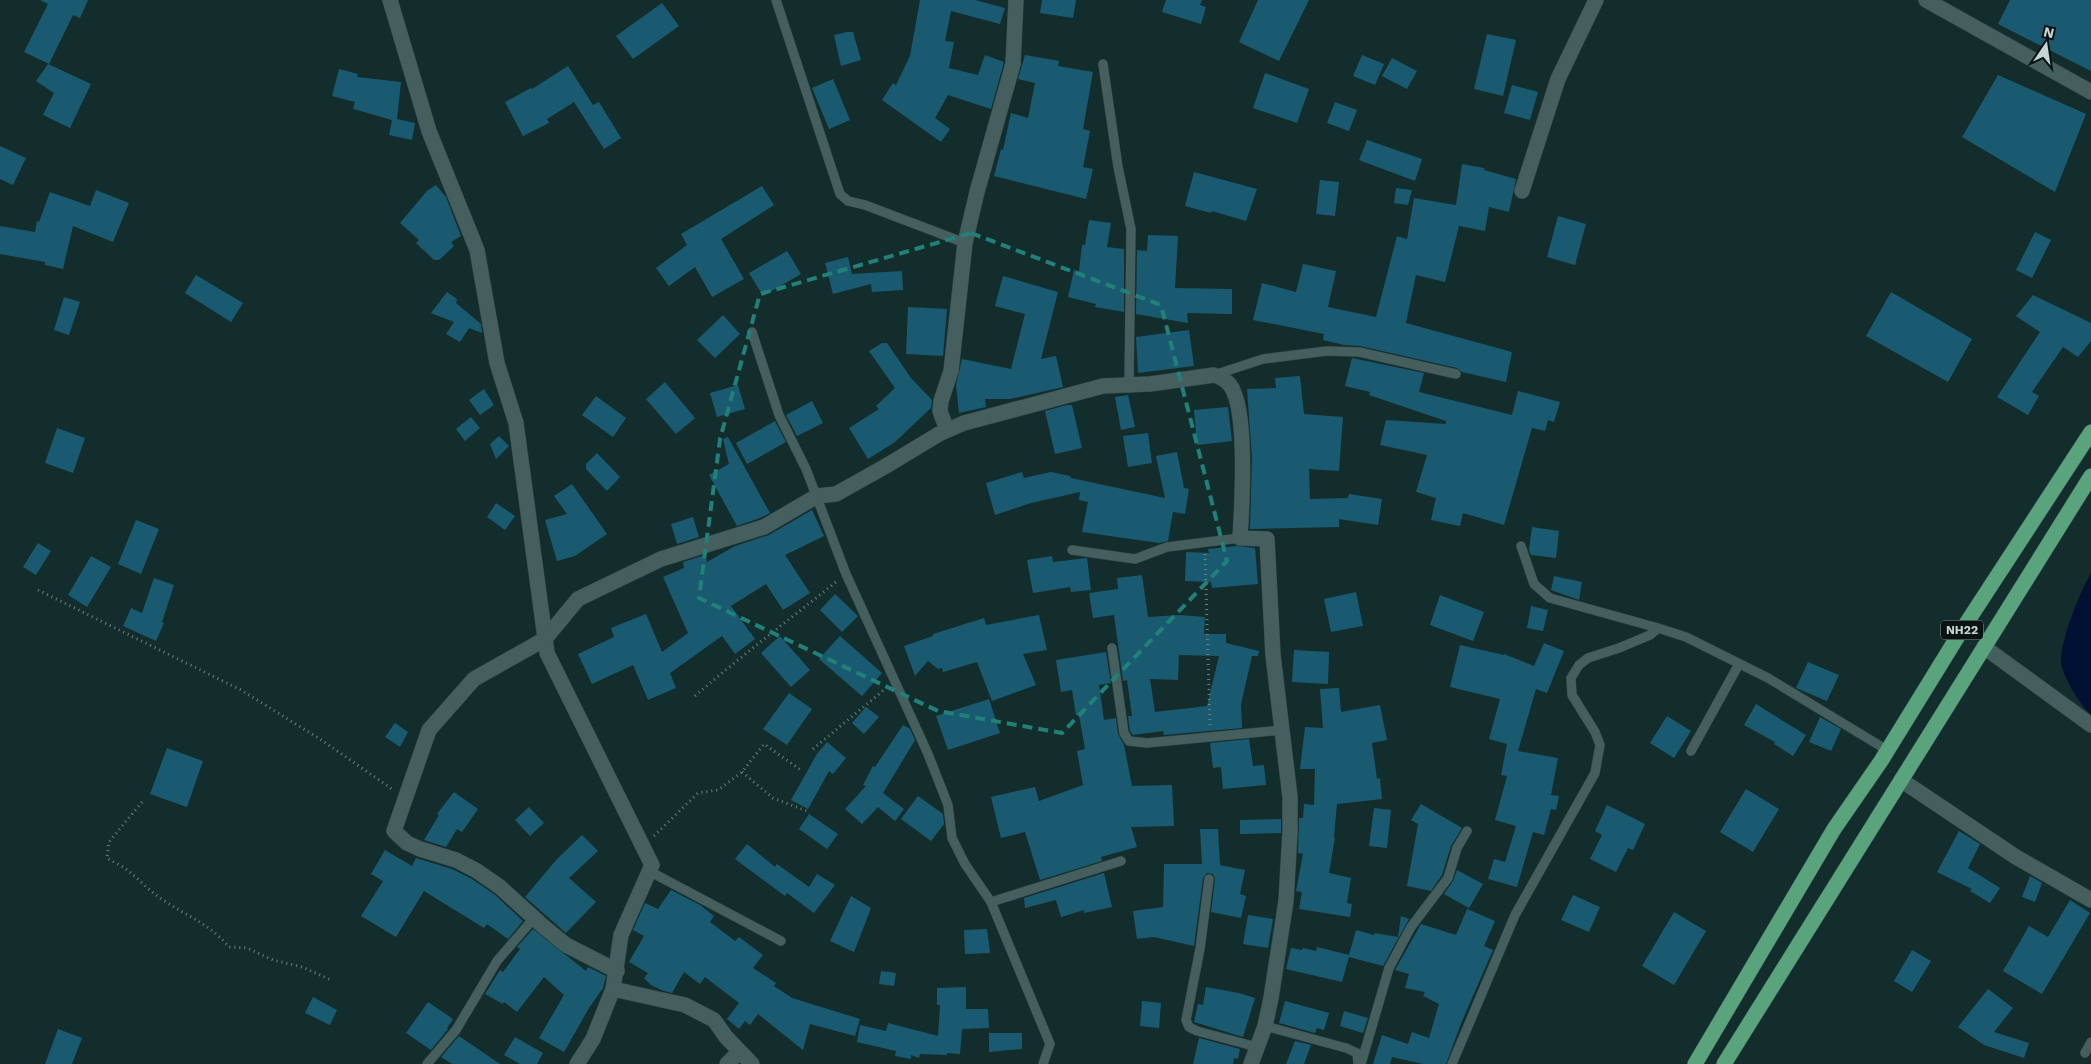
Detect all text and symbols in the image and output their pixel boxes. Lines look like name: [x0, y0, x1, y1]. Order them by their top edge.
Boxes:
north arrow: [2021, 20, 2071, 70]
text: N: [2042, 23, 2056, 41]
road number: NH22: [1941, 620, 1983, 640]

